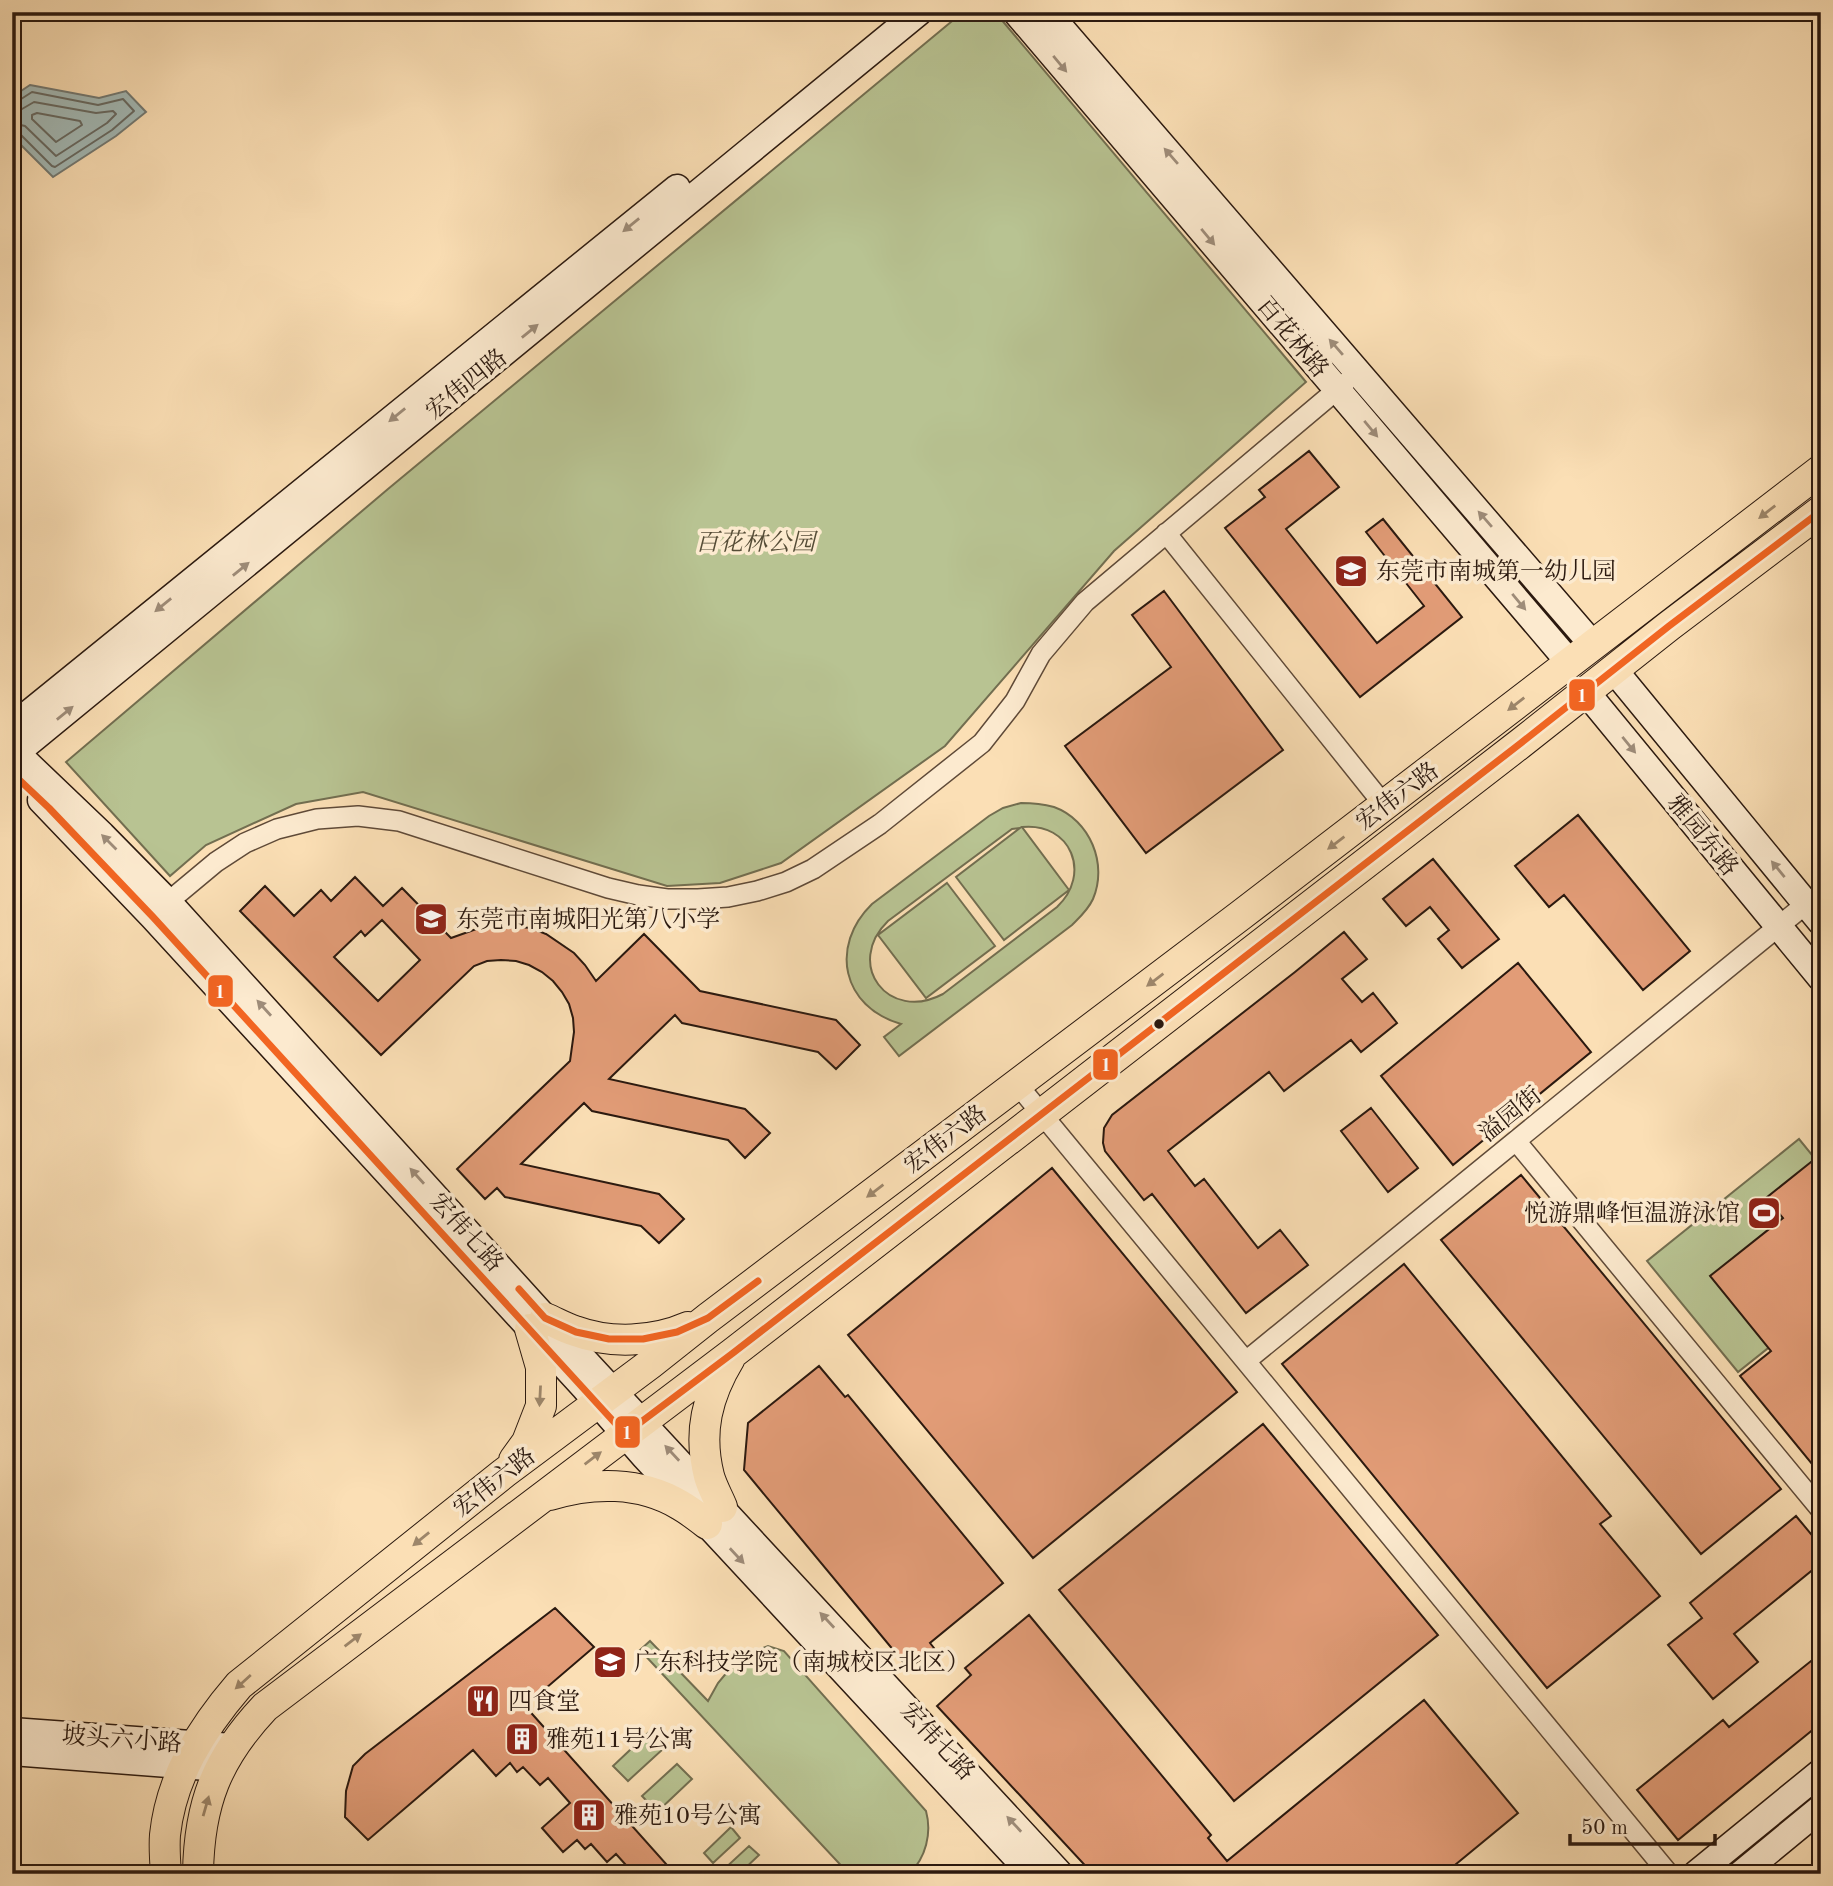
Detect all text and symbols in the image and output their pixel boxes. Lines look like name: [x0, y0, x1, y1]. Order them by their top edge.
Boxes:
one-way arrow: [1052, 55, 1068, 73]
one-way arrow: [1164, 148, 1179, 165]
one-way arrow: [622, 217, 639, 232]
one-way arrow: [1200, 229, 1215, 246]
street label: 百花林路: [1251, 292, 1334, 383]
one-way arrow: [522, 324, 539, 339]
one-way arrow: [1328, 338, 1344, 356]
street label: 宏伟四路: [421, 344, 512, 425]
one-way arrow: [388, 407, 405, 422]
one-way arrow: [1363, 420, 1379, 438]
one-way arrow: [1758, 504, 1776, 519]
one-way arrow: [1478, 511, 1493, 528]
park label: 百花林公园: [695, 529, 819, 556]
school or university icon: 东莞市南城第一幼儿园: [1332, 552, 1370, 590]
place label: 东莞市南城第一幼儿园: [1376, 558, 1616, 585]
one-way arrow: [232, 562, 249, 577]
one-way arrow: [1511, 594, 1526, 611]
one-way arrow: [155, 597, 173, 612]
line badge: 1: [1568, 678, 1596, 712]
text: 1: [1576, 688, 1588, 707]
one-way arrow: [1508, 697, 1526, 712]
one-way arrow: [56, 706, 73, 721]
one-way arrow: [1621, 736, 1636, 753]
street label: 宏伟六路: [1351, 757, 1444, 836]
street label: 雅园东路: [1662, 790, 1743, 881]
one-way arrow: [101, 834, 117, 851]
one-way arrow: [1327, 835, 1345, 850]
one-way arrow: [1770, 861, 1785, 879]
school or university icon: 东莞市南城阳光第八小学: [412, 900, 450, 938]
place label: 东莞市南城阳光第八小学: [456, 906, 720, 933]
one-way arrow: [1146, 973, 1164, 988]
line badge: 1: [207, 974, 234, 1008]
text: 1: [214, 984, 226, 1003]
one-way arrow: [256, 999, 272, 1017]
unlabelled marker: [1152, 1017, 1166, 1031]
line badge: 1: [1092, 1048, 1119, 1081]
text: 1: [1100, 1057, 1112, 1076]
street label: 溢园街: [1474, 1081, 1547, 1148]
street label: 宏伟六路: [899, 1100, 992, 1179]
one-way arrow: [409, 1167, 425, 1185]
one-way arrow: [867, 1184, 885, 1199]
street label: 宏伟七路: [424, 1188, 509, 1277]
sports icon: 悦游鼎峰恒温游泳馆: [1745, 1194, 1783, 1232]
place label: 悦游鼎峰恒温游泳馆: [1524, 1200, 1740, 1227]
one-way arrow: [535, 1385, 546, 1407]
line badge: 1: [614, 1415, 641, 1449]
text: 1: [621, 1425, 633, 1444]
street label: 宏伟六路: [448, 1442, 540, 1523]
one-way arrow: [665, 1445, 681, 1462]
one-way arrow: [583, 1451, 602, 1465]
one-way arrow: [412, 1532, 430, 1547]
one-way arrow: [729, 1547, 745, 1564]
one-way arrow: [819, 1612, 835, 1629]
one-way arrow: [344, 1634, 362, 1648]
school or university icon: 广东科技学院（南城校区北区）: [591, 1643, 629, 1681]
place label: 广东科技学院（南城校区北区）: [634, 1649, 970, 1676]
one-way arrow: [234, 1674, 252, 1690]
restaurant icon: 四食堂: [464, 1682, 502, 1720]
place label: 四食堂: [508, 1688, 580, 1715]
street label: 宏伟七路: [895, 1697, 980, 1786]
building icon: 雅苑11号公寓: [503, 1720, 541, 1758]
street label: 坡头六小路: [61, 1722, 183, 1757]
place label: 雅苑11号公寓: [546, 1726, 694, 1753]
one-way arrow: [201, 1795, 212, 1817]
building icon: 雅苑10号公寓: [570, 1796, 608, 1834]
place label: 雅苑10号公寓: [614, 1802, 762, 1829]
scale bar: [1570, 1802, 1716, 1846]
one-way arrow: [1006, 1815, 1022, 1833]
text: 50 m: [1581, 1818, 1628, 1839]

